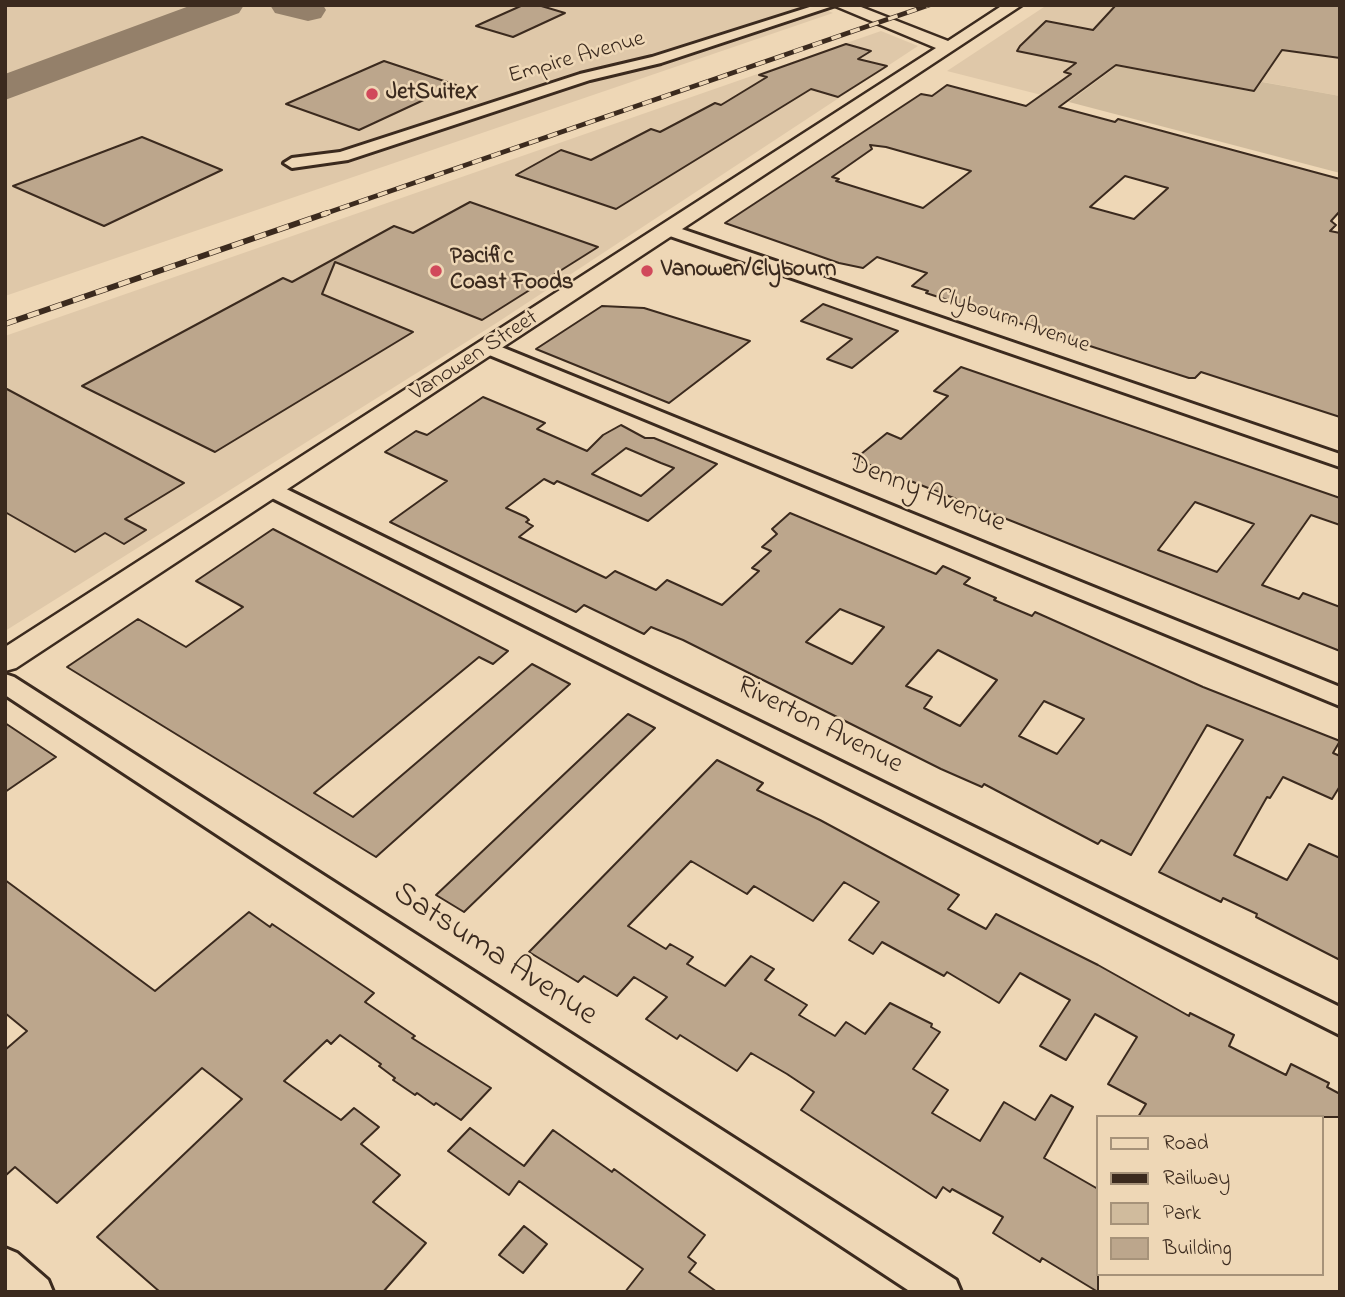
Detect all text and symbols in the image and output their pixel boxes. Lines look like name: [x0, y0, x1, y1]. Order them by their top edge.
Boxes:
street label: Empire Avenue: [506, 26, 648, 92]
place label: JetSuiteX: [386, 80, 479, 108]
marker: JetSuiteX: [364, 86, 380, 102]
place label: Pacific Coast Foods: [450, 244, 574, 298]
place label: Vanowen/Clybourn: [661, 257, 836, 285]
marker: Pacific Coast Foods: [428, 263, 444, 279]
marker: Vanowen/Clybourn: [639, 263, 655, 279]
street label: Clybourn Avenue: [933, 283, 1093, 361]
street label: Vanowen Street: [406, 305, 544, 409]
street label: Denny Avenue: [842, 448, 1010, 542]
street label: Riverton Avenue: [730, 671, 908, 783]
street label: Satsuma Avenue: [384, 875, 604, 1037]
legend: [1096, 1115, 1324, 1276]
text: Road: [1163, 1129, 1209, 1159]
text: Railway: [1163, 1164, 1230, 1194]
text: Park: [1163, 1199, 1201, 1229]
text: Building: [1163, 1234, 1232, 1264]

